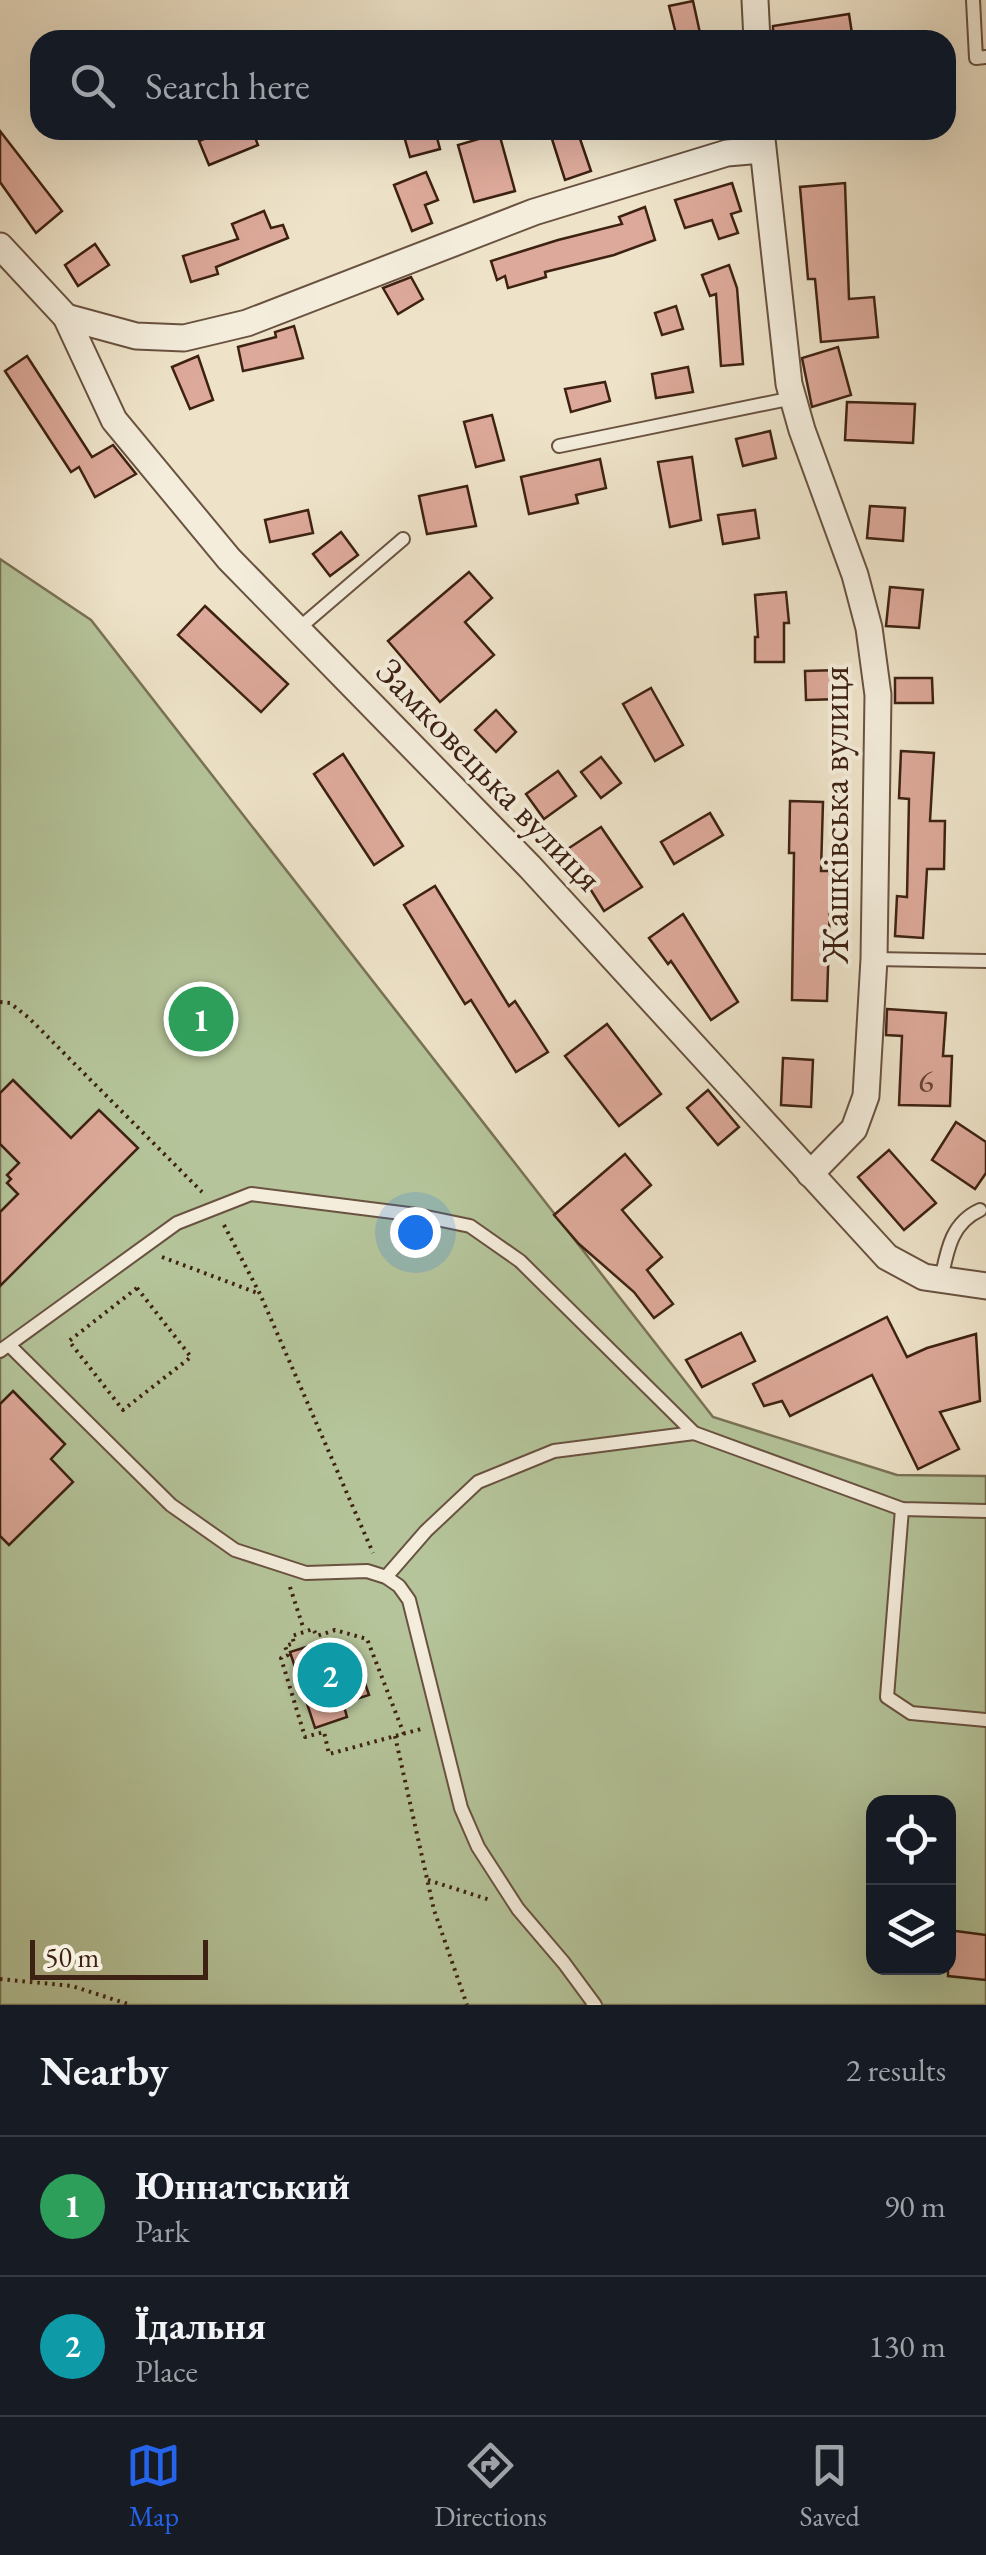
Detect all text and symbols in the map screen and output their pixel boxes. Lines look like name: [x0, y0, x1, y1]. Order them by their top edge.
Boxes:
search box: [30, 30, 956, 140]
icon: search: [65, 58, 120, 113]
text: Search here: [145, 61, 310, 110]
street label: Замковецька вулиця: [366, 647, 614, 901]
street label: Жашківська вулиця: [810, 666, 859, 965]
pin: 1: [168, 982, 234, 1056]
house number: 6: [918, 1060, 934, 1102]
your location: [390, 1207, 441, 1258]
pin: 2: [298, 1638, 362, 1712]
map controls: [866, 1795, 956, 1975]
button: locate: [866, 1795, 956, 1885]
button: layers: [866, 1885, 956, 1975]
scale bar: [30, 1935, 208, 1980]
text: 50 m: [45, 1939, 99, 1975]
text: Nearby: [40, 2043, 169, 2098]
text: 2 results: [846, 2049, 946, 2091]
text: Юннатський: [135, 2161, 350, 2210]
text: 1: [64, 2185, 81, 2227]
text: 90 m: [884, 2185, 946, 2227]
text: Park: [135, 2210, 190, 2252]
text: Їдальня: [135, 2301, 266, 2350]
text: 2: [64, 2325, 81, 2367]
text: 130 m: [869, 2325, 946, 2367]
text: Place: [135, 2350, 198, 2392]
tab: Map: [126, 2438, 181, 2534]
tab: Directions: [434, 2438, 547, 2534]
tab: Saved: [800, 2438, 860, 2534]

